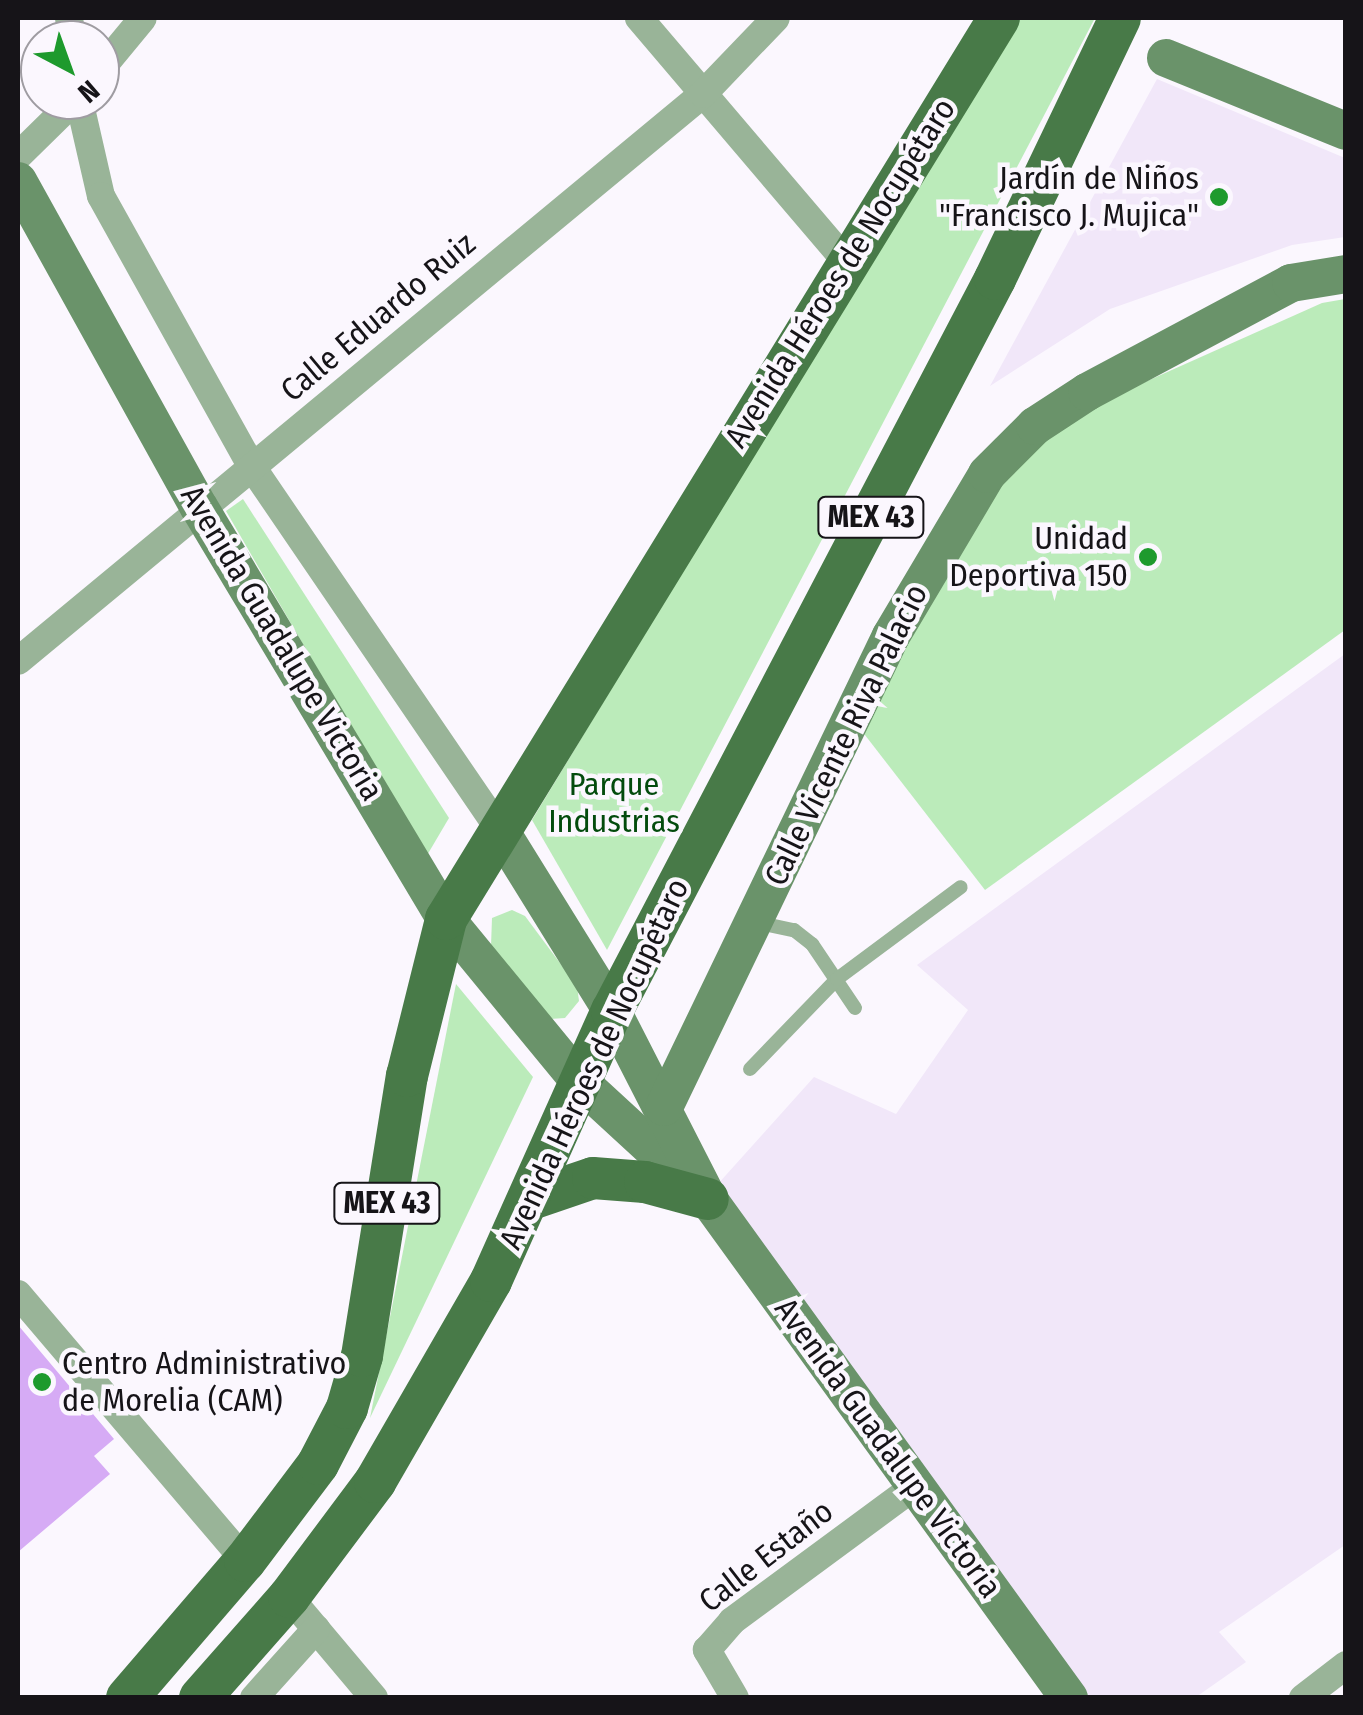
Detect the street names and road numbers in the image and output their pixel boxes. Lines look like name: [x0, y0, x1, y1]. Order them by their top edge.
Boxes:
street label: Avenida Héroes de Nocupétaro: [717, 91, 963, 455]
street label: Calle Eduardo Ruiz: [273, 225, 483, 409]
street label: Avenida Guadalupe Victoria: [173, 479, 391, 807]
road number: MEX 43: [816, 492, 926, 542]
street label: Calle Vicente Riva Palacio: [756, 578, 936, 892]
street label: Avenida Héroes de Nocupétaro: [491, 873, 697, 1255]
road number: MEX 43: [332, 1178, 442, 1228]
street label: Avenida Guadalupe Victoria: [766, 1291, 1010, 1605]
street label: Calle Estaño: [691, 1492, 841, 1620]

